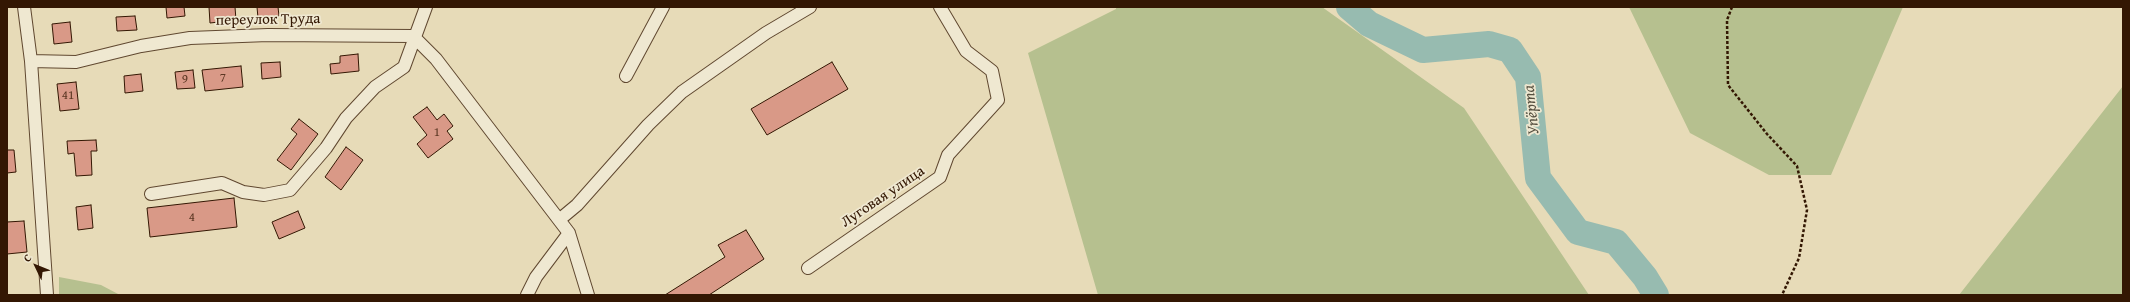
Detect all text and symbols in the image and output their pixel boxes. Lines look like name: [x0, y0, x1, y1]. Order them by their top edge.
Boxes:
street label: переулок Труда: [215, 10, 321, 30]
house number: 7: [220, 71, 226, 87]
house number: 9: [182, 72, 188, 88]
water label: Упёрта: [1520, 84, 1544, 136]
house number: 41: [62, 88, 74, 104]
house number: 1: [434, 125, 440, 141]
street label: Луговая улица: [838, 162, 928, 232]
house number: 4: [189, 210, 195, 226]
north arrow: [16, 246, 56, 286]
text: С: [19, 250, 35, 266]

